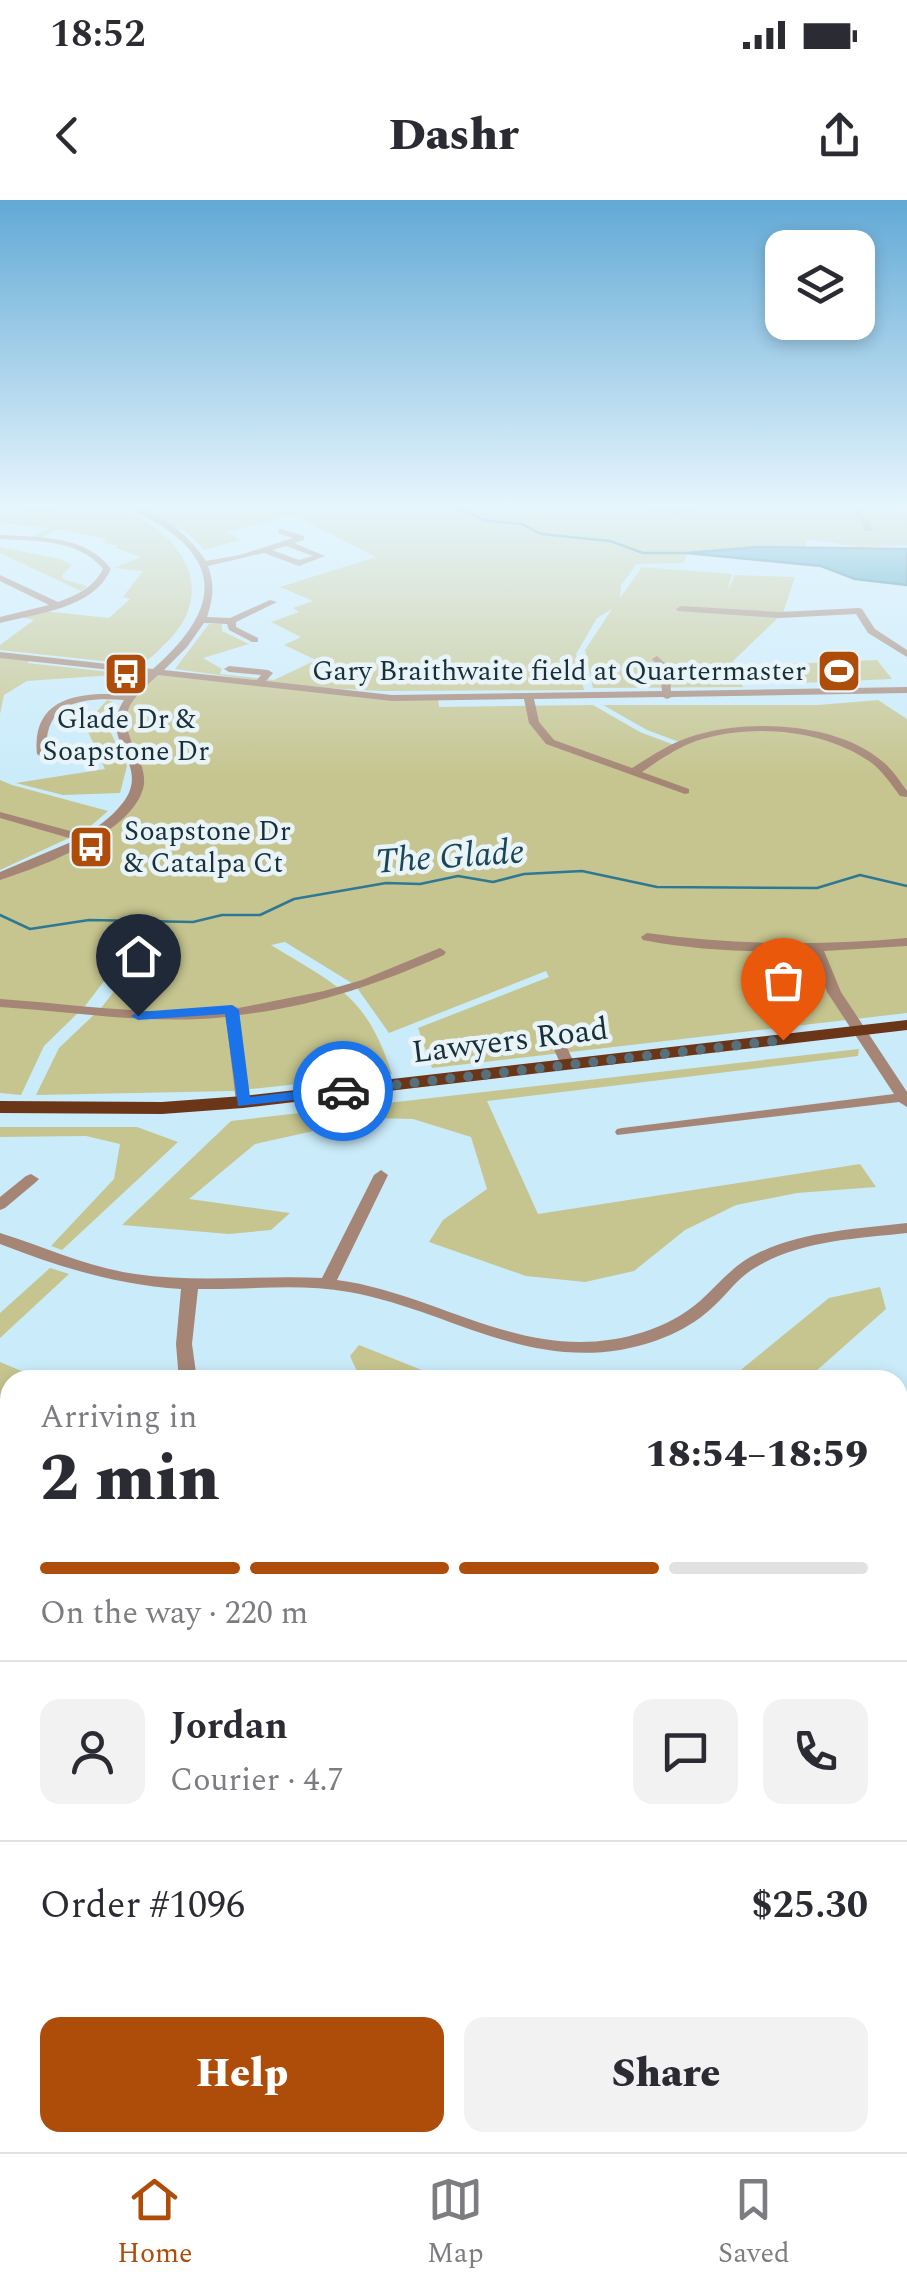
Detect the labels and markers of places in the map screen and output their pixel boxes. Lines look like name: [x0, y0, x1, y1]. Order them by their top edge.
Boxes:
sports icon: Gary Braithwaite field at Quartermaster: [816, 648, 862, 694]
place label: Gary Braithwaite field at Quartermaster: [312, 650, 806, 693]
bus stop icon: Glade Dr & Soapstone Dr: [103, 651, 149, 697]
place label: Glade Dr & Soapstone Dr: [43, 698, 209, 773]
place label: Soapstone Dr & Catalpa Ct: [124, 810, 291, 885]
bus stop icon: Soapstone Dr & Catalpa Ct: [68, 824, 114, 870]
pin: [96, 914, 181, 1017]
pin: [741, 938, 826, 1041]

